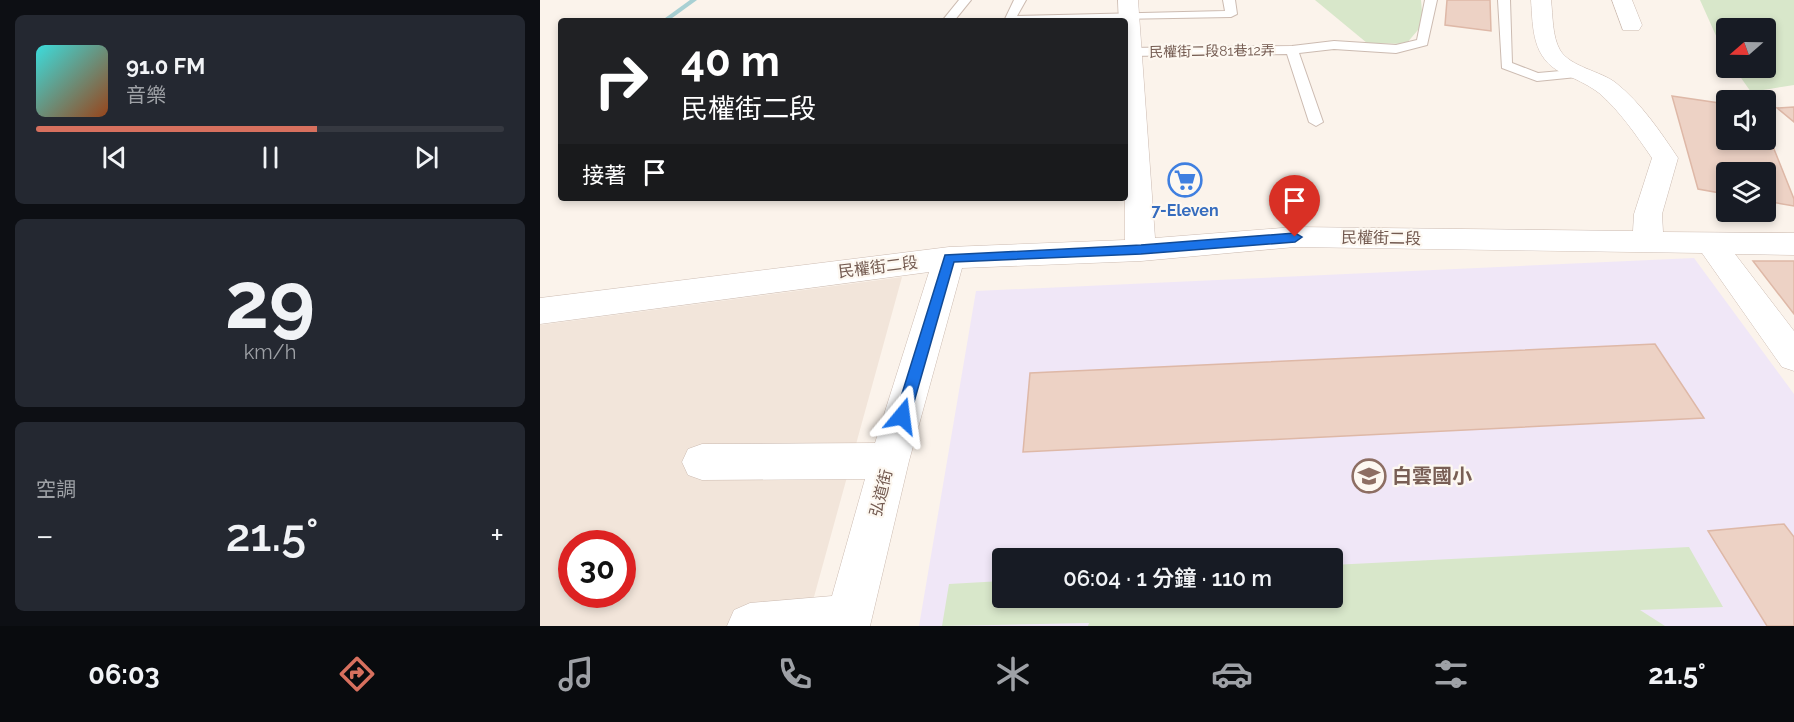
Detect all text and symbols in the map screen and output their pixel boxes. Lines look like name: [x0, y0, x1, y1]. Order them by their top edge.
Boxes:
north arrow: [1716, 18, 1776, 78]
map controls: [1716, 18, 1776, 222]
text: 40 m: [681, 37, 780, 86]
icon: right: [582, 42, 660, 120]
street label: 民權街二段81巷12弄: [1149, 42, 1275, 60]
text: 91.0 FM: [126, 53, 205, 79]
text: 音樂: [126, 83, 166, 107]
button: sound: [1716, 90, 1776, 150]
text: 民權街二段: [681, 93, 816, 124]
icon: previous: [98, 141, 131, 174]
icon: pause: [254, 141, 287, 174]
icon: next: [410, 141, 443, 174]
icon: arrive: [638, 156, 671, 189]
text: 接著: [582, 162, 626, 188]
supermarket icon: 7-Eleven: [1167, 162, 1203, 198]
button: layers: [1716, 162, 1776, 222]
pin: [1269, 175, 1320, 237]
icon: arrive: [1278, 184, 1311, 217]
place label: 7-Eleven: [1151, 201, 1219, 220]
street label: 民權街二段: [1341, 228, 1421, 248]
street label: 民權街二段: [837, 253, 919, 281]
text: 29: [225, 255, 315, 346]
text: km/h: [244, 340, 296, 364]
position arrow: [870, 384, 934, 448]
school or university icon: 白雲國小: [1351, 458, 1387, 494]
place label: 白雲國小: [1392, 464, 1472, 488]
street label: 弘道街: [866, 467, 896, 519]
text: 空調: [36, 477, 76, 501]
text: 21.5°: [226, 509, 318, 562]
text: −: [36, 516, 54, 555]
text: +: [490, 516, 504, 555]
speed limit sign: 30: [558, 530, 636, 608]
text: 06:04 · 1 分鐘 · 110 m: [1063, 565, 1272, 591]
icon: directions: [336, 653, 378, 695]
icon: music: [555, 653, 597, 695]
icon: phone: [774, 653, 816, 695]
icon: climate: [992, 653, 1034, 695]
icon: car: [1211, 653, 1253, 695]
icon: filters: [1430, 653, 1472, 695]
text: 06:03: [88, 659, 160, 690]
text: 21.5°: [1648, 659, 1706, 690]

